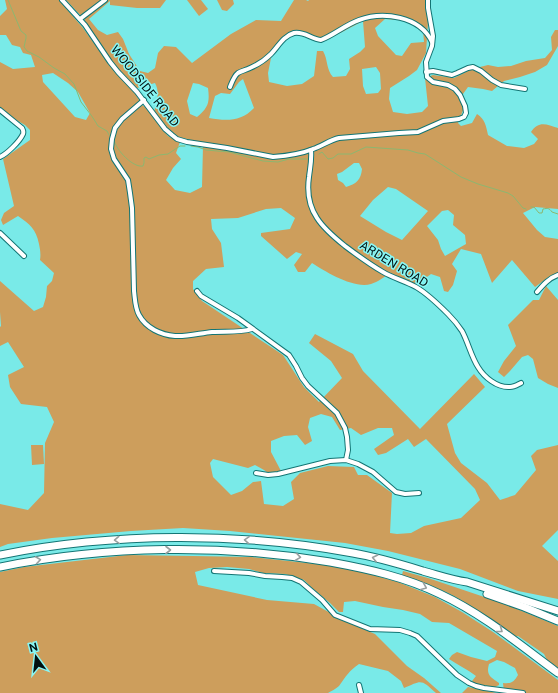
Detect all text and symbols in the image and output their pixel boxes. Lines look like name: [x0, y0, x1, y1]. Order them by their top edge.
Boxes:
street label: WOODSIDE ROAD: [108, 43, 182, 129]
street label: ARDEN ROAD: [357, 238, 431, 290]
one-way arrow: [114, 535, 120, 544]
one-way arrow: [244, 536, 250, 545]
one-way arrow: [165, 546, 171, 554]
one-way arrow: [294, 553, 301, 562]
one-way arrow: [372, 554, 379, 563]
one-way arrow: [35, 556, 41, 565]
one-way arrow: [419, 582, 427, 590]
one-way arrow: [495, 625, 502, 632]
north arrow: [16, 637, 56, 677]
text: N: [28, 640, 39, 654]

